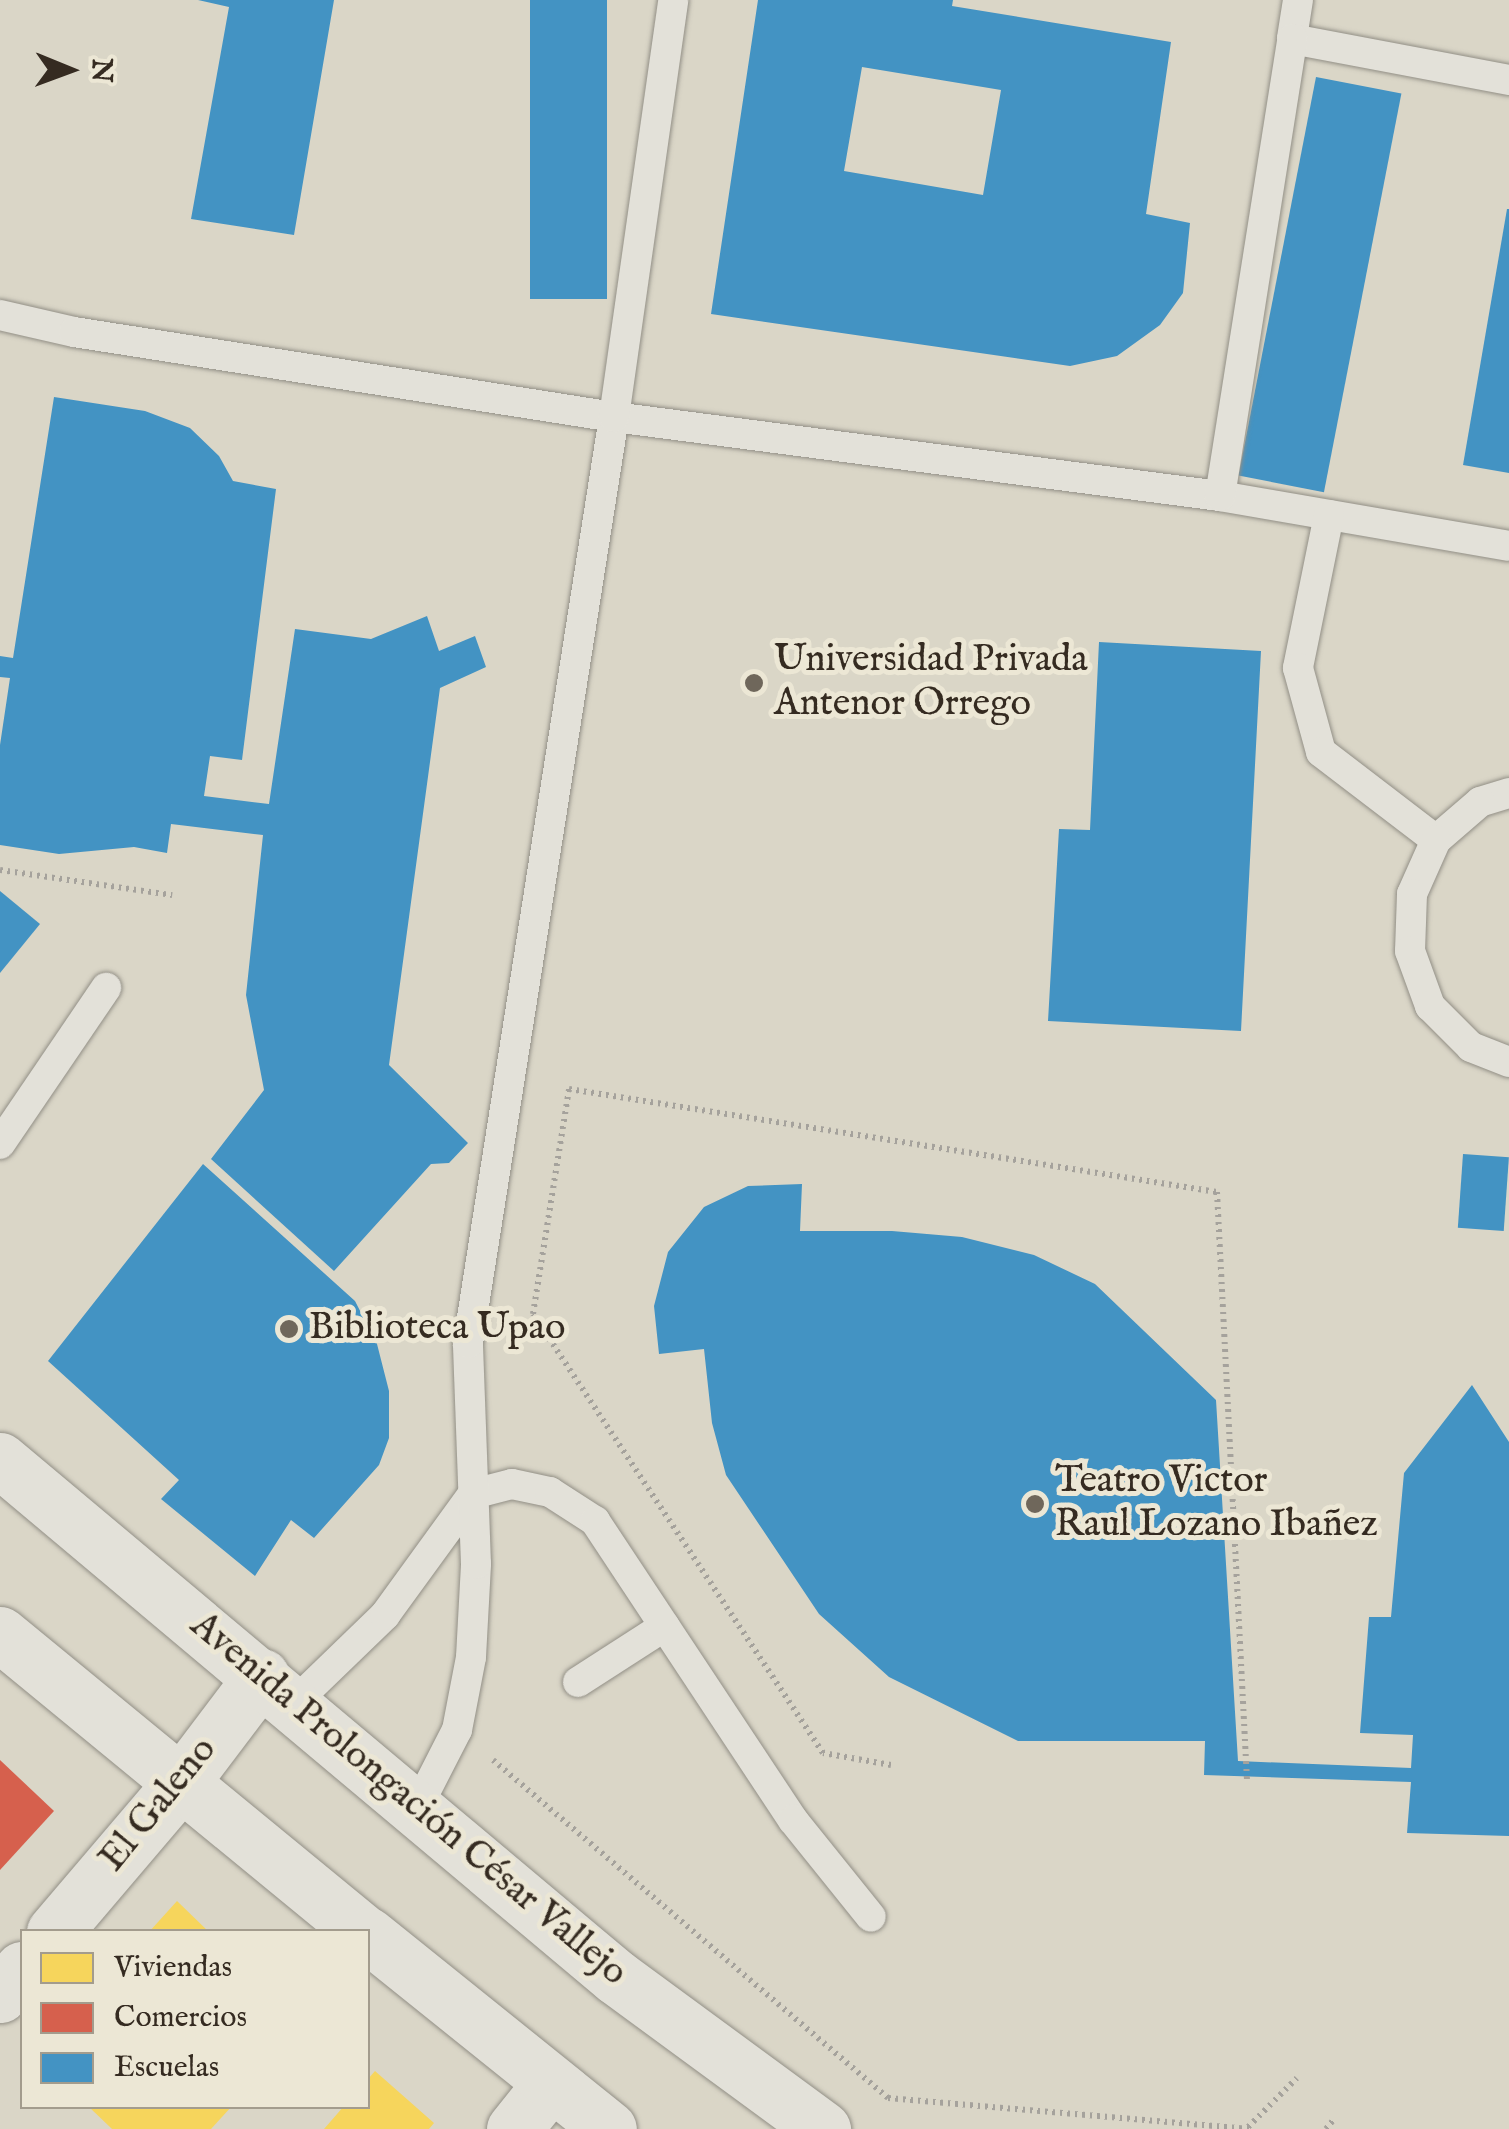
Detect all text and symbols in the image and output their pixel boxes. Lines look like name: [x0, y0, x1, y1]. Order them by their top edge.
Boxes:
north arrow: [20, 20, 120, 120]
text: N: [83, 58, 118, 83]
place label: Universidad Privada Antenor Orrego: [774, 638, 1088, 728]
marker: Universidad Privada Antenor Orrego: [743, 672, 765, 694]
place label: Biblioteca Upao: [309, 1306, 565, 1352]
marker: Biblioteca Upao: [278, 1318, 300, 1340]
place label: Teatro Victor Raul Lozano Ibañez: [1055, 1459, 1378, 1548]
marker: Teatro Victor Raul Lozano Ibañez: [1024, 1493, 1046, 1515]
street label: Avenida Prolongación César Vallejo: [180, 1604, 636, 1996]
street label: El Galeno: [91, 1728, 227, 1882]
legend: [20, 1929, 370, 2109]
text: Viviendas: [114, 1949, 232, 1987]
text: Comercios: [114, 1999, 247, 2037]
text: Escuelas: [114, 2049, 219, 2087]

